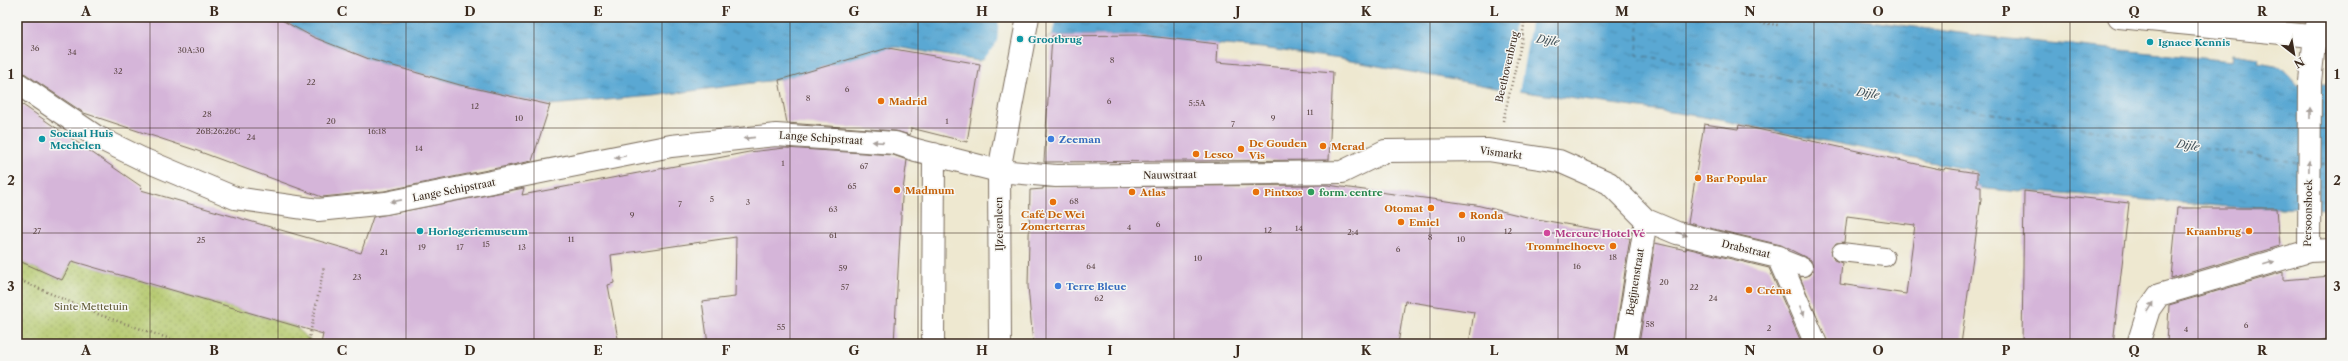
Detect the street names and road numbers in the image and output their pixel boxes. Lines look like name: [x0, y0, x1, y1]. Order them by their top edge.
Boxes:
street label: Beethovenbrug: [1493, 30, 1522, 104]
street label: Lange Schipstraat: [778, 129, 864, 147]
street label: Vismarkt: [1478, 144, 1523, 162]
street label: Nauwstraat: [1143, 168, 1197, 182]
street label: Lange Schipstraat: [411, 175, 497, 204]
street label: Persoonshoek: [2301, 178, 2315, 247]
street label: IJzerenleen: [992, 196, 1006, 251]
street label: Drabstraat: [1720, 237, 1772, 261]
street label: Begijnenstraat: [1623, 247, 1647, 317]

